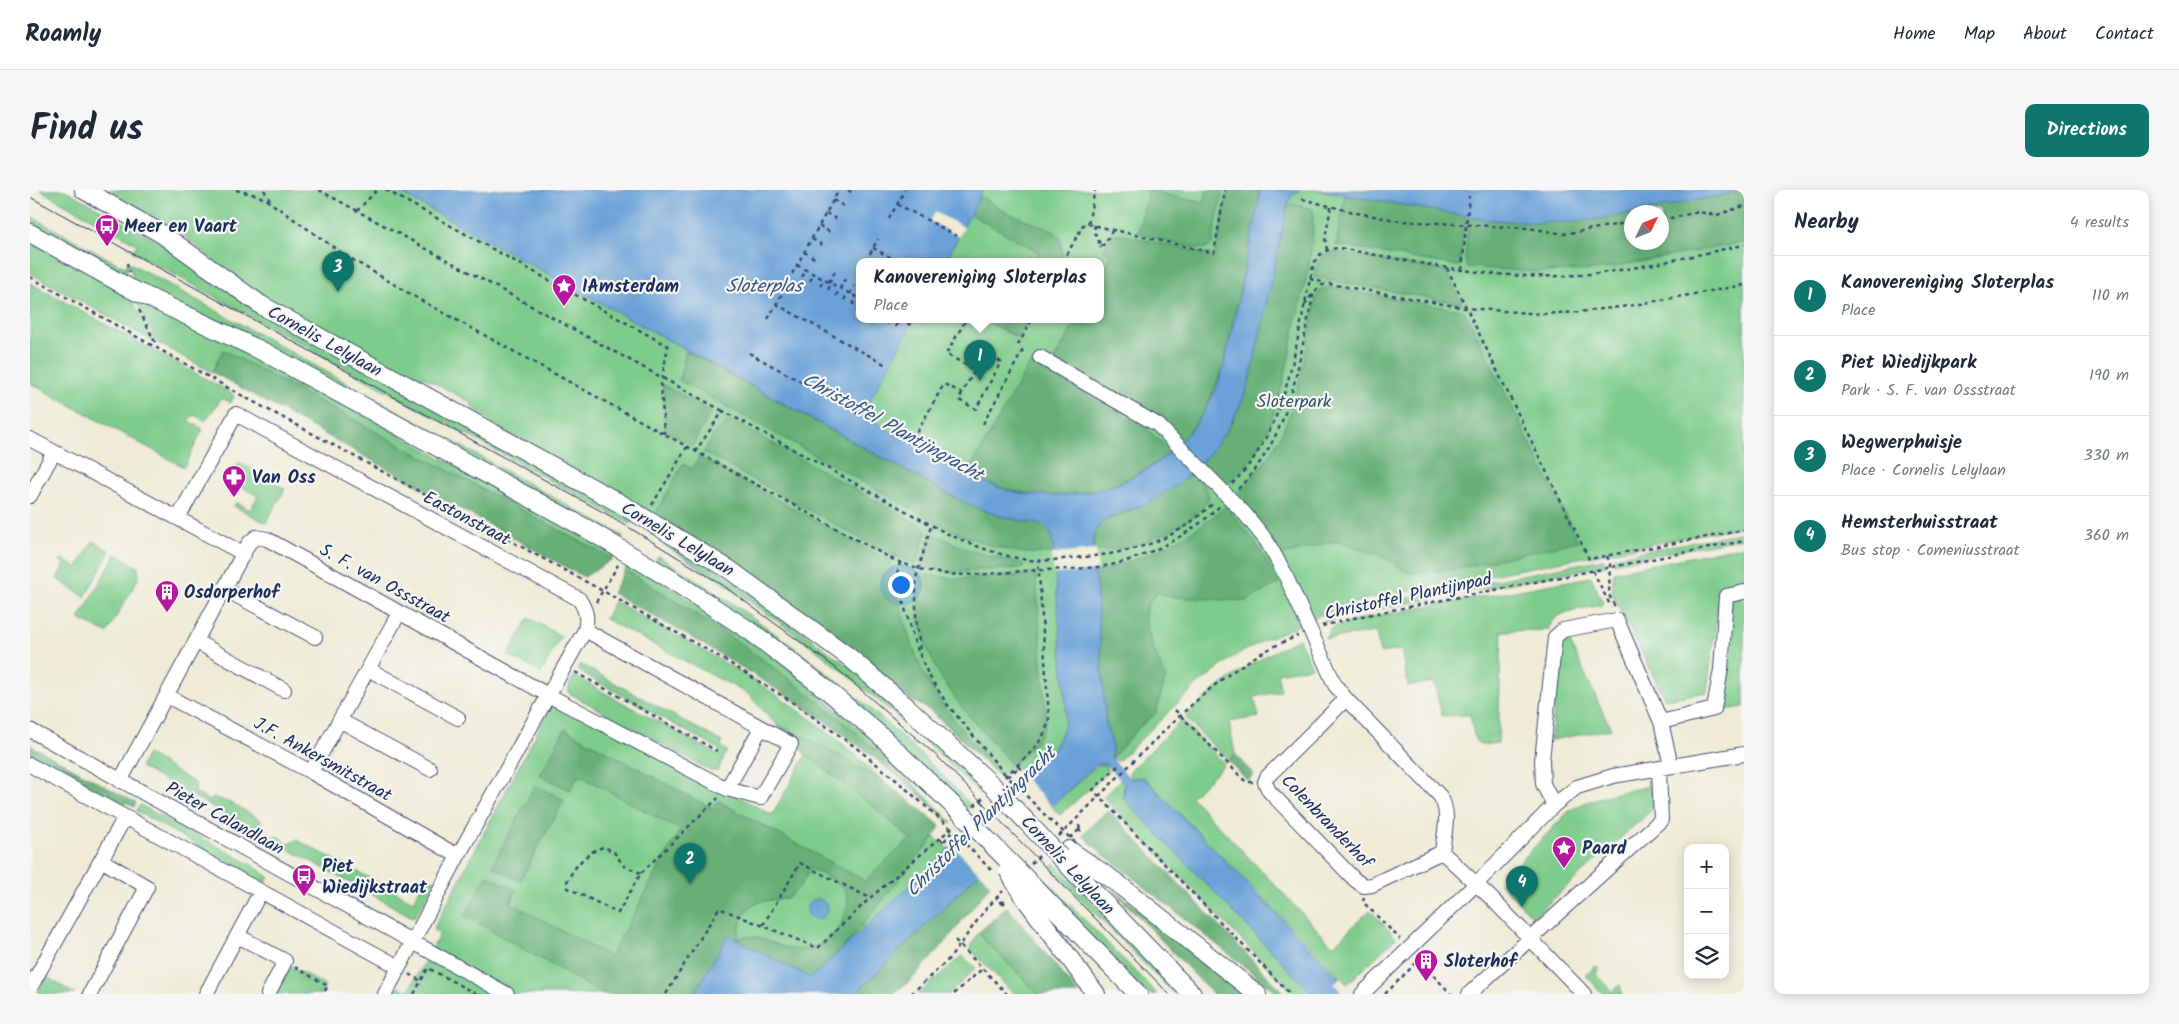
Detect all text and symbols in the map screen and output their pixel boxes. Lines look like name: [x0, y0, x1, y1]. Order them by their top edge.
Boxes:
text: Roamly: [25, 15, 101, 54]
text: Home: [1893, 20, 1936, 49]
text: Map: [1964, 20, 1995, 49]
text: About: [2023, 20, 2067, 49]
text: Contact: [2095, 20, 2154, 49]
text: Find us: [30, 102, 143, 158]
button: Directions: [2025, 104, 2149, 157]
north arrow: [1624, 205, 1669, 250]
text: Nearby: [1794, 206, 1859, 239]
text: 4 results: [2070, 210, 2129, 235]
bus stop icon: Meer en Vaart: [94, 213, 120, 247]
place label: Meer en Vaart: [124, 213, 238, 242]
pin: 3: [322, 251, 354, 292]
popup: [856, 258, 1104, 323]
text: Kanovereniging Sloterplas: [873, 263, 1087, 293]
text: Kanovereniging Sloterplas: [1841, 268, 2054, 298]
water label: Sloterplas: [726, 272, 804, 302]
place icon: IAmsterdam: [551, 273, 577, 307]
place label: IAmsterdam: [582, 273, 679, 302]
text: 1: [1808, 283, 1812, 308]
text: 110 m: [2092, 283, 2129, 308]
text: Place: [873, 293, 908, 318]
text: Place: [1841, 298, 1875, 323]
street label: Cornelis Lelylaan: [261, 299, 387, 386]
pin: 1: [964, 340, 996, 381]
text: Piet Wiedijkpark: [1841, 348, 1976, 378]
text: 2: [1805, 363, 1815, 388]
text: 190 m: [2089, 363, 2129, 388]
water label: Christoffel Plantijngracht: [796, 366, 990, 491]
text: Park · S. F. van Ossstraat: [1841, 378, 2016, 403]
park label: Sloterpark: [1257, 388, 1332, 417]
text: Wegwerphuisje: [1841, 428, 1962, 458]
text: 3: [1806, 443, 1814, 468]
text: 330 m: [2084, 443, 2129, 468]
text: Place · Cornelis Lelylaan: [1841, 458, 2006, 483]
pharmacy icon: Van Oss: [221, 464, 247, 498]
place label: Van Oss: [252, 464, 316, 493]
street label: Eastonstraat: [417, 484, 516, 555]
street label: Cornelis Lelylaan: [615, 495, 739, 586]
text: Hemsterhuisstraat: [1841, 508, 1998, 538]
text: 4: [1806, 523, 1814, 548]
text: 360 m: [2084, 523, 2129, 548]
street label: S. F. van Ossstraat: [314, 536, 456, 633]
text: Bus stop · Comeniusstraat: [1841, 538, 2020, 563]
street label: Christoffel Plantijnpad: [1322, 565, 1496, 629]
your location: [888, 572, 914, 598]
building icon: Osdorperhof: [154, 579, 180, 613]
place label: Osdorperhof: [184, 579, 281, 608]
street label: J.F. Ankersmitstraat: [248, 710, 398, 811]
water label: Christoffel Plantijngracht: [899, 738, 1066, 905]
street label: Colenbranderhof: [1273, 768, 1380, 878]
street label: Pieter Calandlaan: [160, 775, 289, 864]
street label: Cornelis Lelylaan: [1013, 809, 1121, 923]
place icon: Paard: [1551, 835, 1577, 869]
place label: Paard: [1582, 835, 1627, 864]
pin: 2: [674, 843, 706, 884]
map controls: [1684, 844, 1729, 979]
button: +: [1684, 844, 1729, 889]
place label: Piet Wiedijkstraat: [322, 853, 428, 903]
bus stop icon: Piet Wiedijkstraat: [291, 863, 317, 897]
pin: 4: [1506, 866, 1538, 907]
button: −: [1684, 889, 1729, 934]
button: layers: [1684, 934, 1729, 979]
building icon: Sloterhof: [1413, 948, 1439, 982]
place label: Sloterhof: [1444, 948, 1519, 977]

